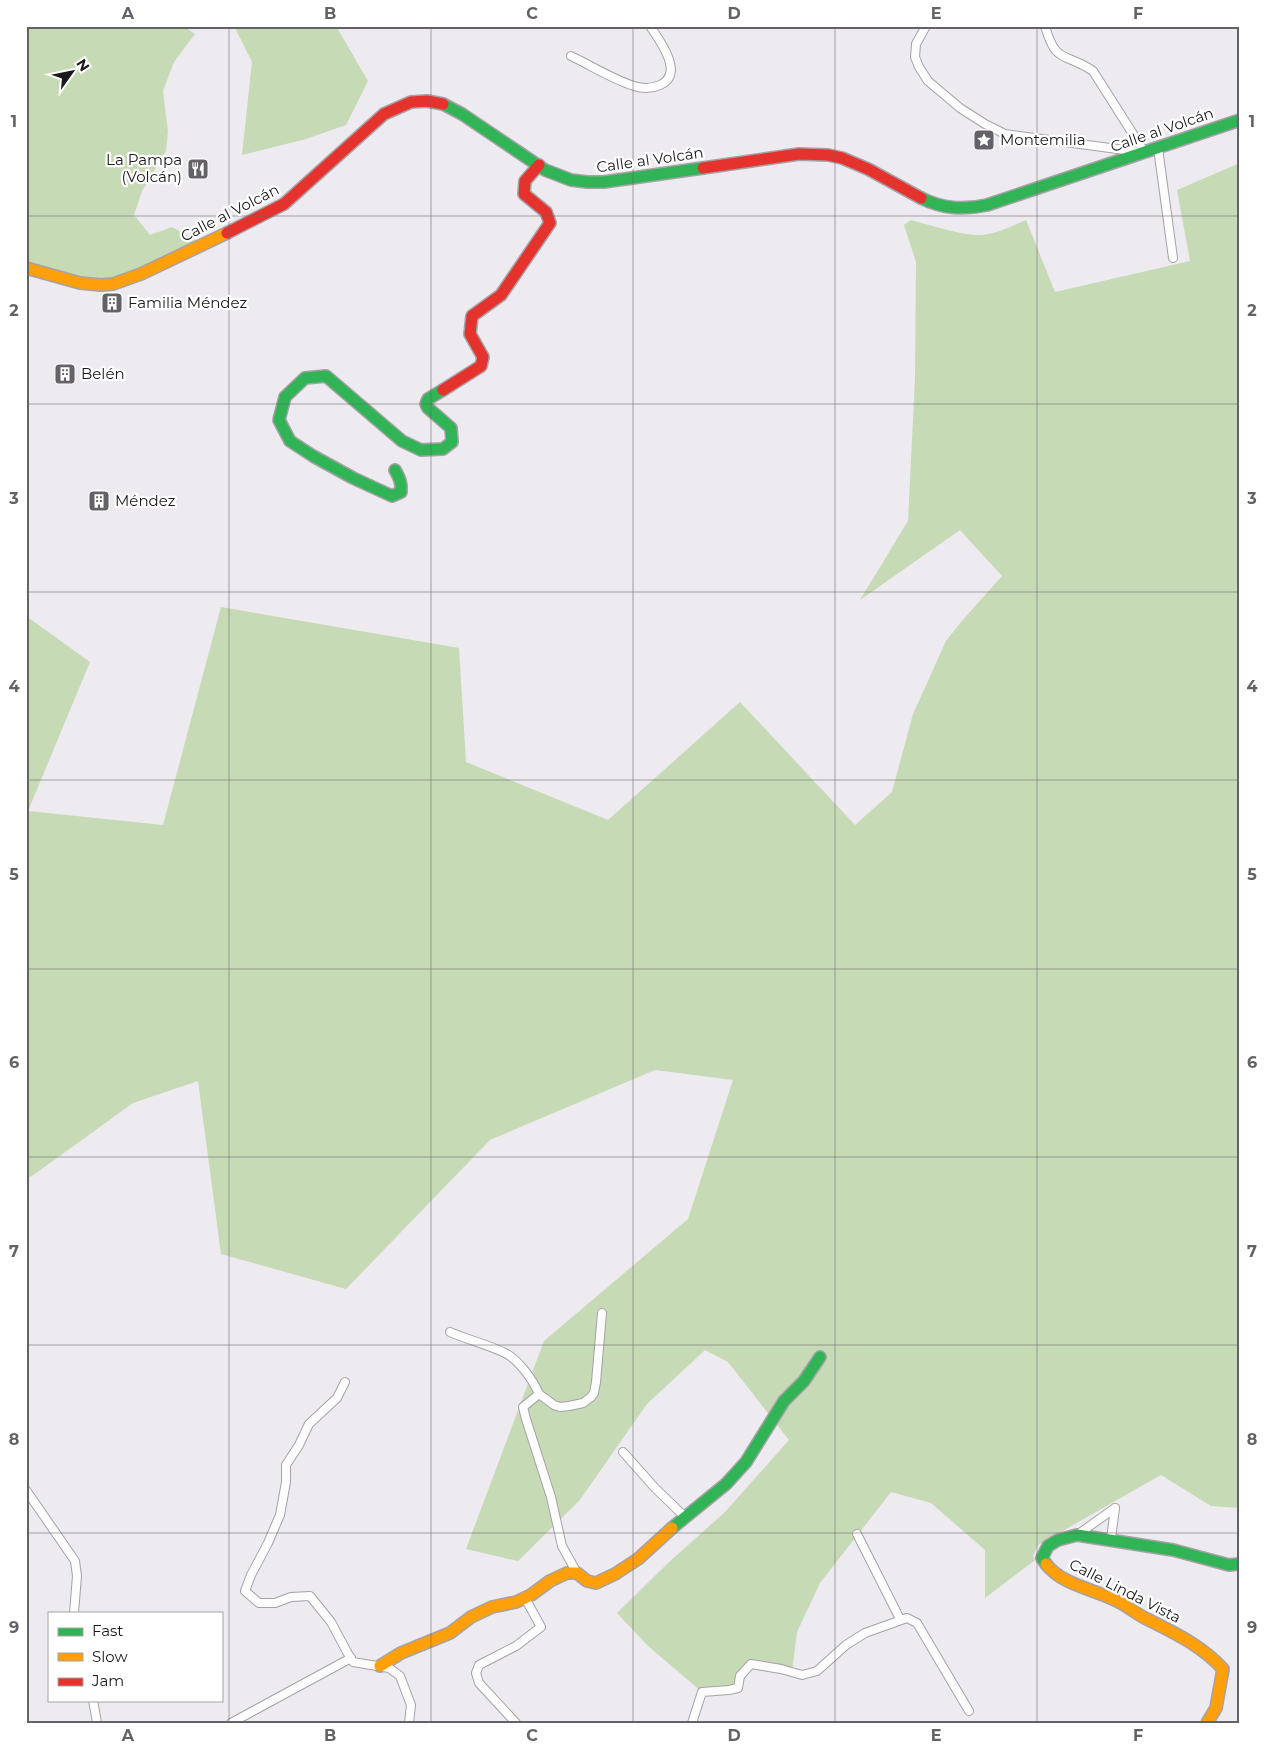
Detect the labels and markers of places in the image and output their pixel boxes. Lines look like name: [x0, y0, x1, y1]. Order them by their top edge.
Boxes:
place icon: Montemilia: [972, 128, 996, 152]
place label: Montemilia: [1000, 130, 1086, 149]
place label: La Pampa (Volcán): [106, 150, 182, 186]
restaurant icon: La Pampa (Volcán): [186, 157, 210, 181]
building icon: Familia Méndez: [100, 291, 124, 315]
place label: Familia Méndez: [128, 293, 248, 312]
building icon: Belén: [53, 362, 77, 386]
place label: Belén: [81, 364, 125, 383]
building icon: Méndez: [87, 489, 111, 513]
place label: Méndez: [115, 491, 176, 510]

